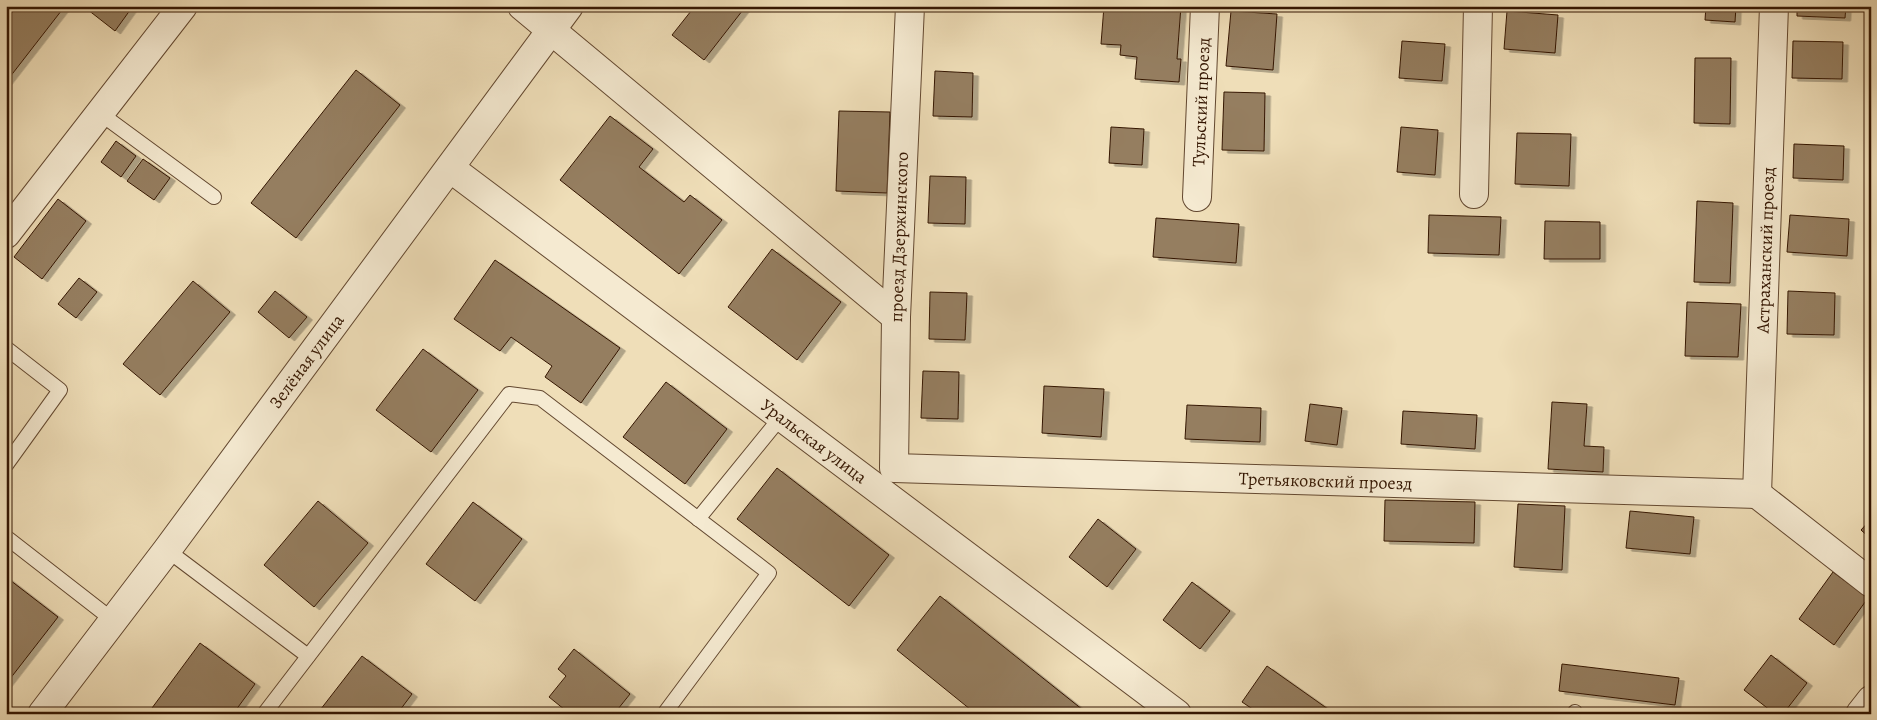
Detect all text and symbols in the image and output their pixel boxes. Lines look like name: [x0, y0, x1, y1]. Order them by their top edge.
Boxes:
street label: Тульский проезд: [1186, 37, 1216, 167]
street label: проезд Дзержинского: [884, 151, 914, 323]
street label: Астраханский проезд: [1751, 166, 1780, 335]
street label: Зелёная улица: [264, 309, 350, 413]
street label: Уральская улица: [756, 393, 873, 490]
street label: Третьяковский проезд: [1238, 466, 1413, 496]

